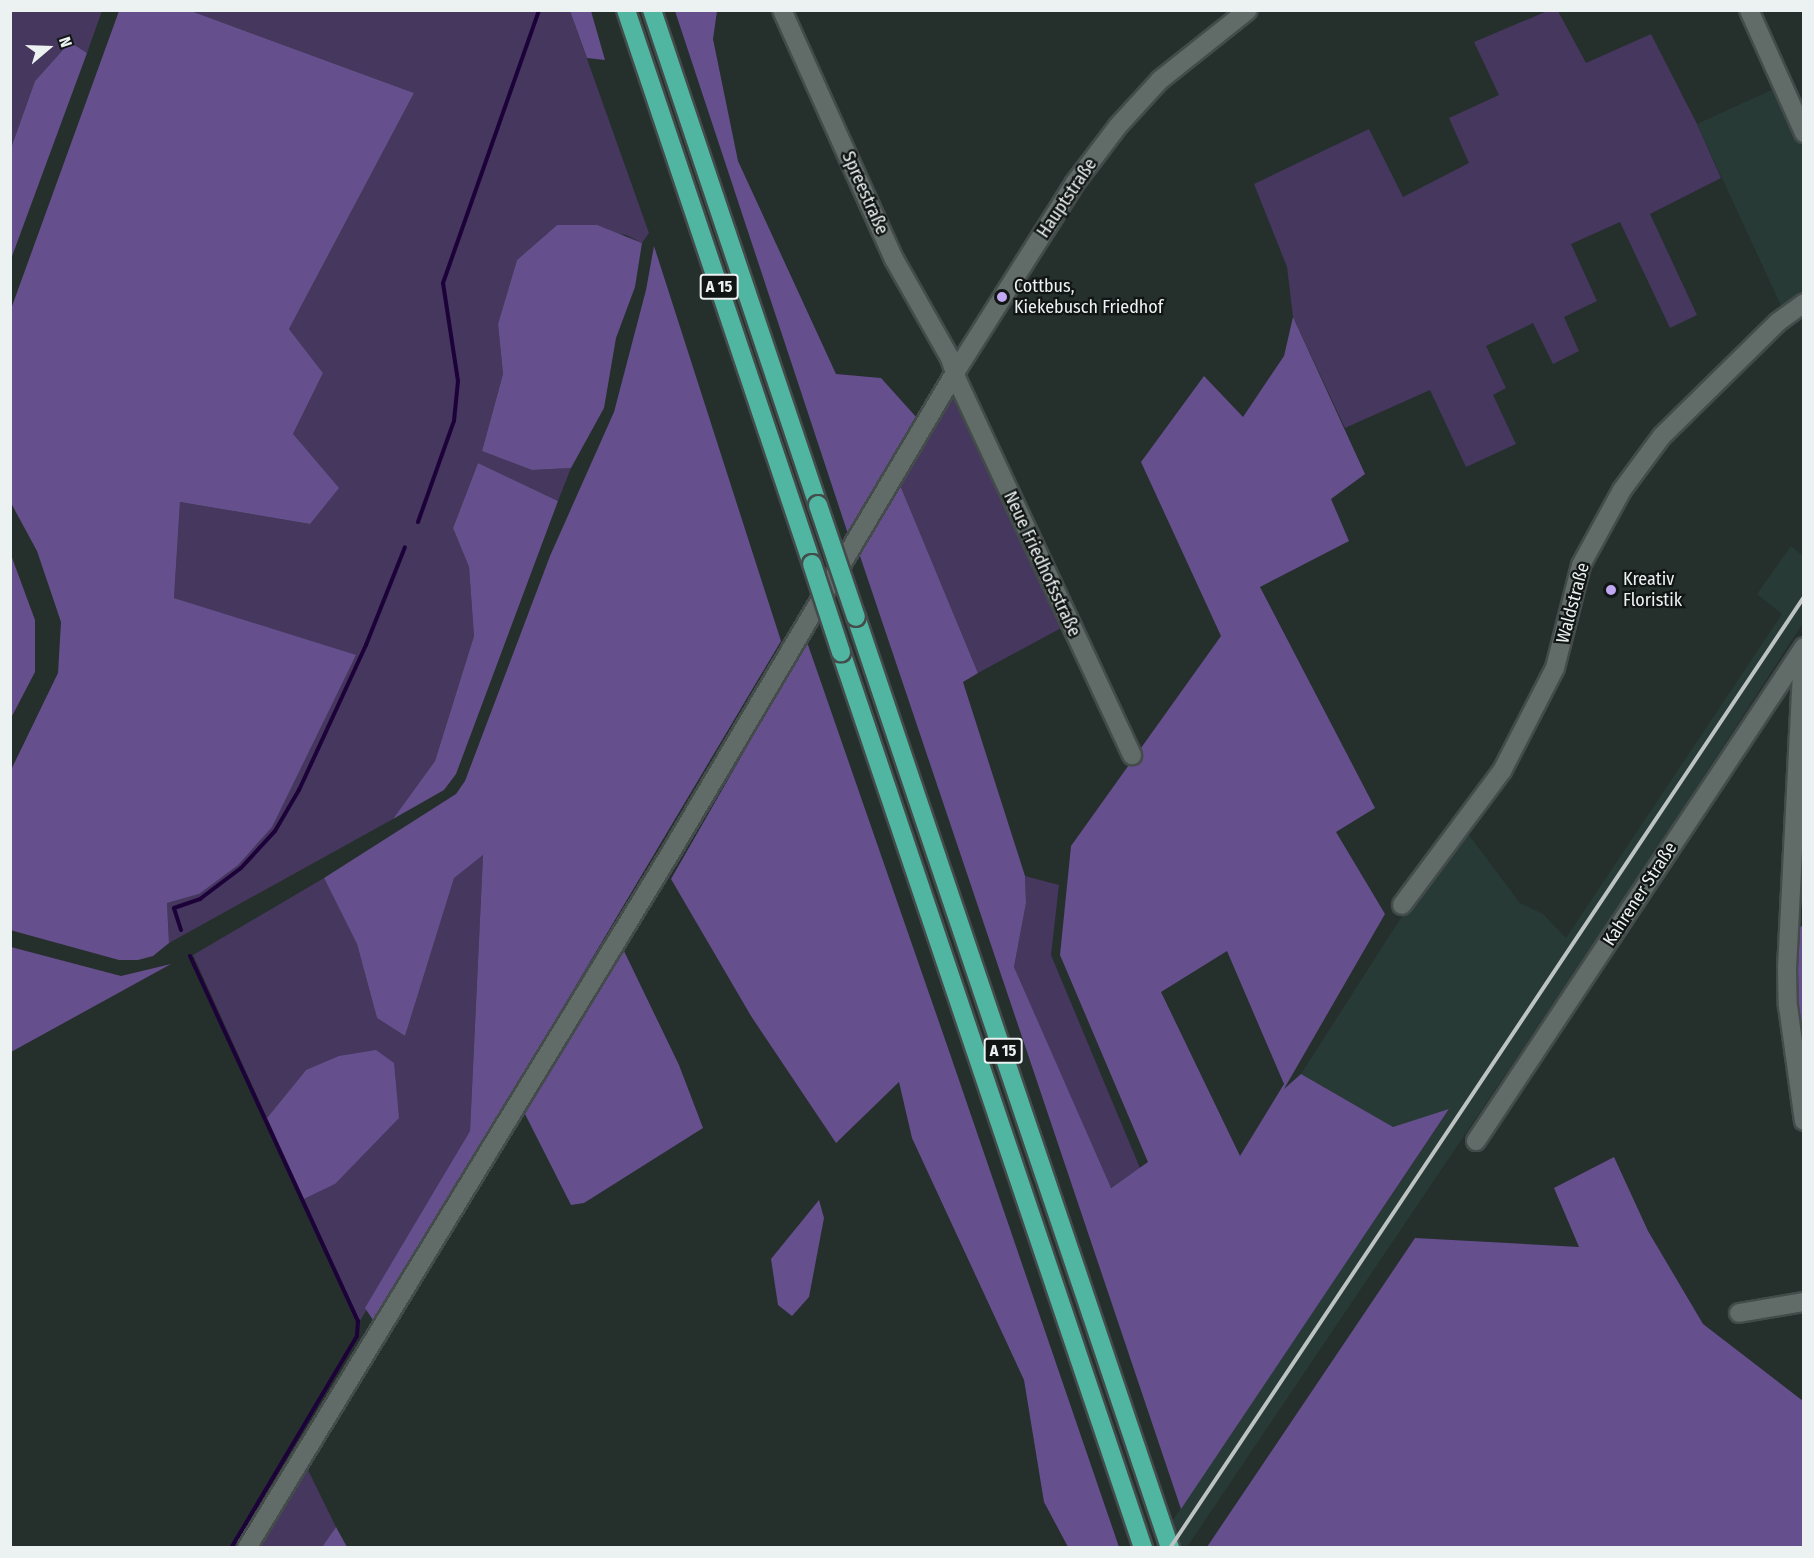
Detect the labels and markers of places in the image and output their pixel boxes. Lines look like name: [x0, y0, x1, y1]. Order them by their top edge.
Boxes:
place label: Cottbus, Kiekebusch Friedhof: [1014, 276, 1163, 318]
marker: Cottbus, Kiekebusch Friedhof: [995, 290, 1009, 304]
place label: Kreativ Floristik: [1623, 569, 1682, 612]
marker: Kreativ Floristik: [1604, 583, 1618, 597]

